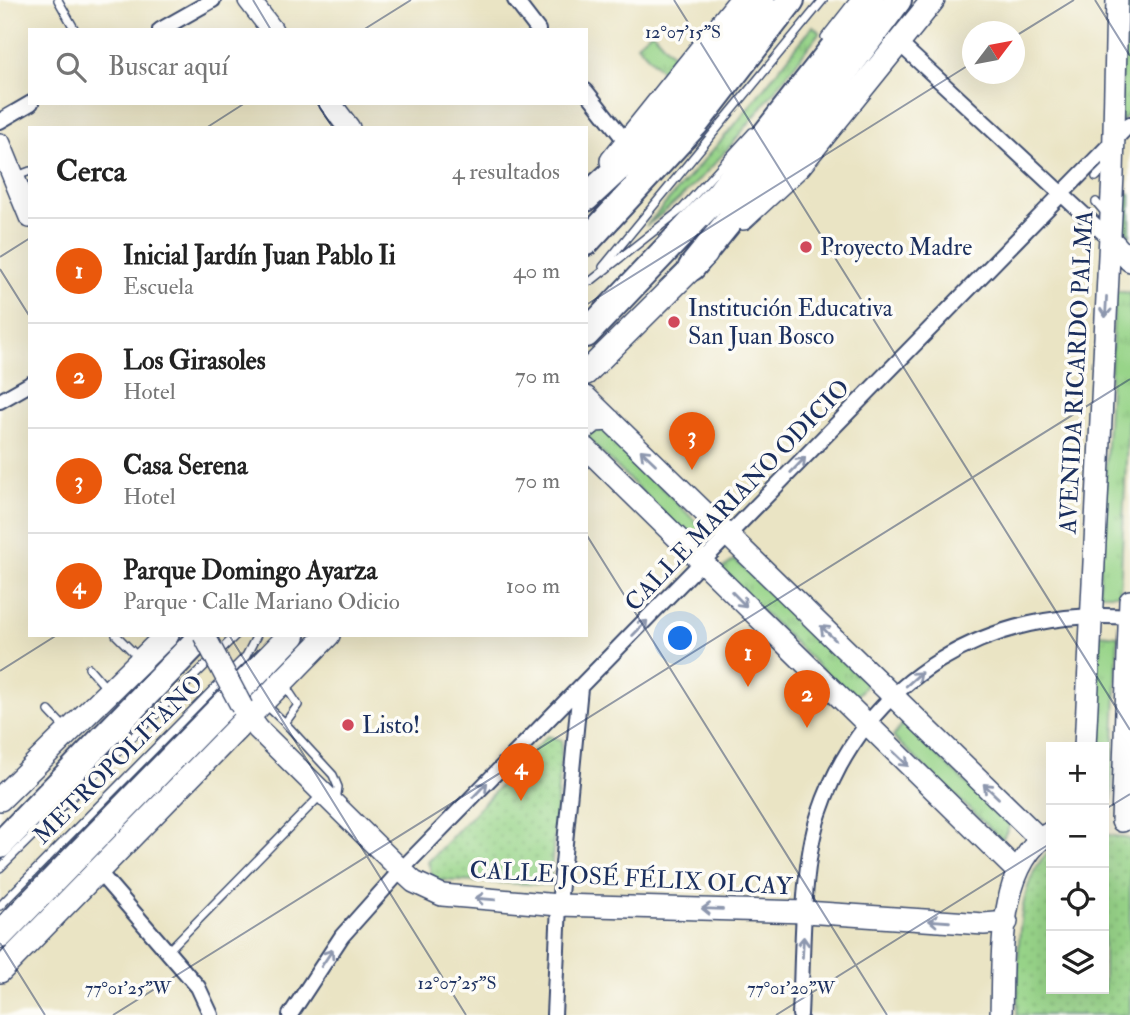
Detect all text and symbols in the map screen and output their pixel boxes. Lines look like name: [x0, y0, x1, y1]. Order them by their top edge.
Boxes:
text: 12°07'15"S: [645, 21, 721, 44]
north arrow: [962, 21, 1025, 84]
search box: [28, 28, 588, 105]
icon: search: [52, 48, 90, 86]
text: Buscar aquí: [108, 51, 228, 83]
text: Cerca: [56, 153, 126, 190]
text: 4 resultados: [452, 157, 560, 186]
street label: AVENIDA RICARDO PALMA: [1052, 209, 1100, 536]
place label: Proyecto Madre: [820, 232, 972, 263]
marker: Proyecto Madre: [798, 239, 814, 255]
text: Inicial Jardín Juan Pablo Ii: [123, 240, 396, 272]
text: 1: [75, 256, 83, 285]
text: 40 m: [513, 256, 560, 285]
text: Escuela: [123, 272, 194, 301]
place label: Institución Educativa San Juan Bosco: [688, 293, 894, 352]
one-way arrow: [1099, 296, 1112, 318]
marker: Institución Educativa San Juan Bosco: [666, 314, 682, 330]
text: Los Girasoles: [123, 345, 266, 377]
text: 2: [73, 361, 85, 390]
text: 70 m: [515, 361, 560, 390]
street label: CALLE MARIANO ODICIO: [618, 373, 857, 618]
text: Hotel: [123, 377, 176, 406]
pin: 3: [669, 412, 715, 470]
one-way arrow: [640, 448, 657, 465]
text: Casa Serena: [123, 450, 248, 482]
one-way arrow: [790, 457, 807, 474]
text: 3: [75, 466, 83, 495]
text: 70 m: [515, 466, 560, 495]
text: Hotel: [123, 482, 176, 511]
text: Parque Domingo Ayarza: [123, 555, 377, 587]
text: 4: [73, 571, 85, 600]
text: 100 m: [506, 571, 560, 600]
text: Parque · Calle Mariano Odicio: [123, 587, 400, 616]
one-way arrow: [730, 591, 747, 608]
one-way arrow: [631, 620, 648, 637]
your location: [663, 621, 697, 655]
one-way arrow: [820, 624, 837, 641]
pin: 1: [725, 629, 771, 687]
street label: METROPOLITANO: [27, 668, 210, 851]
pin: 2: [784, 670, 830, 728]
one-way arrow: [905, 671, 923, 687]
place label: Listo!: [362, 710, 420, 741]
marker: Listo!: [340, 717, 356, 733]
map controls: [1046, 742, 1109, 994]
button: +: [1046, 742, 1109, 805]
pin: 4: [498, 743, 544, 801]
one-way arrow: [892, 750, 909, 767]
one-way arrow: [471, 781, 488, 798]
one-way arrow: [983, 783, 1000, 800]
button: −: [1046, 805, 1109, 868]
street label: CALLE JOSÉ FÉLIX OLCAY: [469, 854, 794, 902]
button: locate: [1046, 868, 1109, 931]
one-way arrow: [474, 892, 496, 905]
one-way arrow: [700, 903, 723, 916]
one-way arrow: [928, 914, 951, 927]
button: layers: [1046, 931, 1109, 994]
one-way arrow: [797, 936, 810, 959]
one-way arrow: [320, 949, 334, 968]
text: 12°07'25"S: [418, 972, 496, 995]
text: 77°01'25"W: [85, 977, 172, 1000]
text: 77°01'20"W: [747, 977, 835, 1000]

